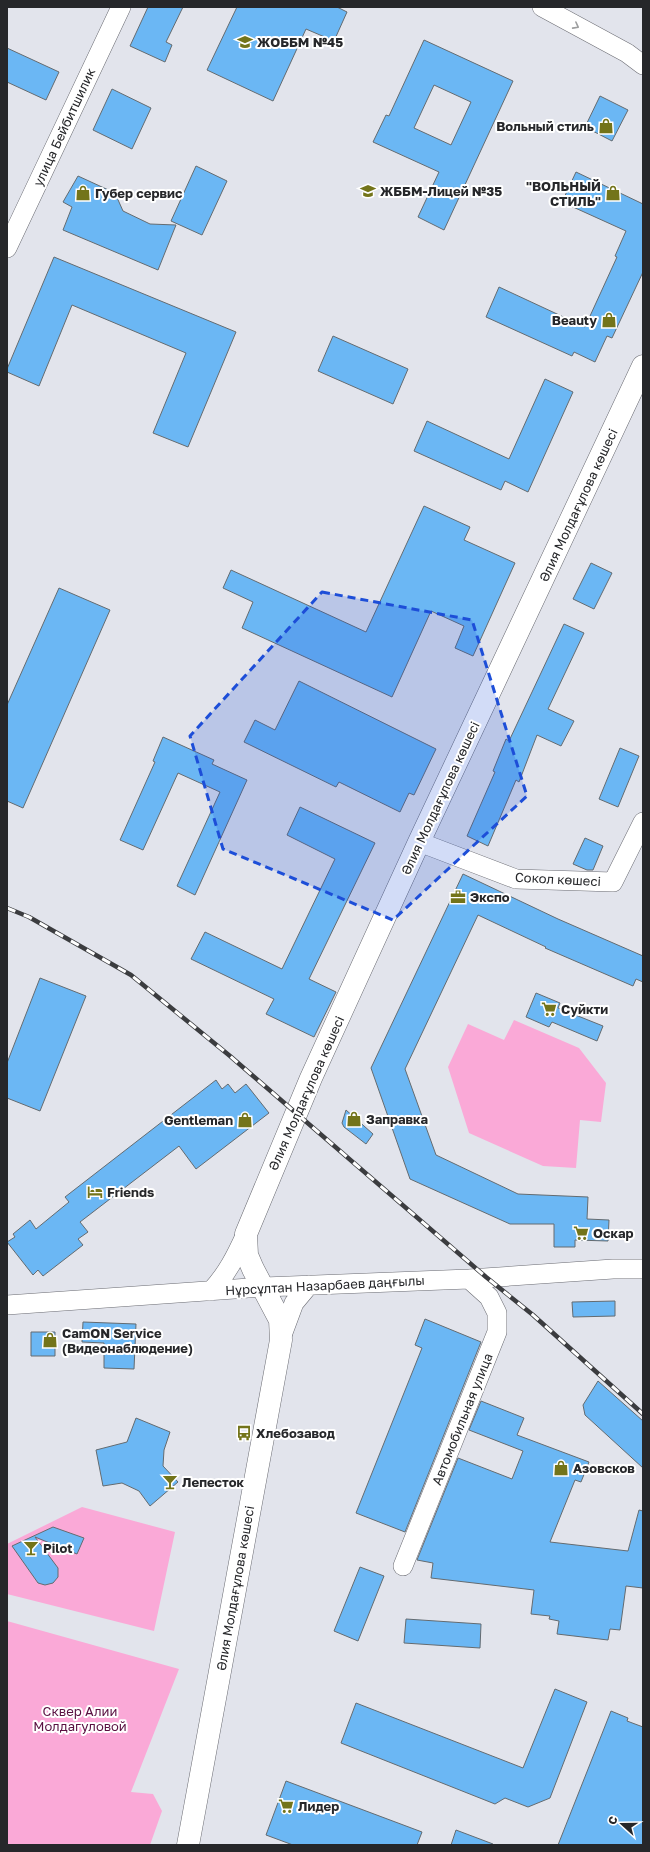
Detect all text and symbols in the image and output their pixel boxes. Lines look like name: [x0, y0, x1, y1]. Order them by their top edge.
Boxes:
one-way arrow: [572, 21, 579, 28]
school or university icon: ЖОББМ №45: [236, 33, 254, 51]
place label: ЖОББМ №45: [257, 34, 343, 50]
street label: улица Бейбитшилик: [29, 65, 99, 189]
shop icon: Вольный стиль: [597, 117, 615, 135]
place label: Вольный стиль: [496, 118, 594, 134]
place label: "ВОЛЬНЫЙ СТИЛЬ": [526, 178, 601, 209]
school or university icon: ЖББМ-Лицей №35: [359, 182, 377, 200]
place label: ЖББМ-Лицей №35: [380, 183, 502, 199]
shop icon: Губер сервис: [74, 184, 92, 202]
shop icon: "ВОЛЬНЫЙ СТИЛЬ": [604, 184, 622, 202]
place label: Губер сервис: [95, 185, 183, 201]
shop icon: Beauty: [600, 311, 618, 329]
place label: Beauty: [552, 312, 597, 328]
street label: Әлия Молдағұлова көшесі: [535, 426, 621, 584]
street label: Әлия Молдағұлова көшесі: [397, 719, 483, 877]
street label: Сокол көшесі: [515, 869, 601, 889]
office icon: Экспо: [449, 888, 467, 906]
place label: Экспо: [470, 889, 510, 905]
supermarket icon: Суйкти: [540, 1000, 558, 1018]
place label: Суйкти: [561, 1001, 608, 1017]
street label: Әлия Молдағұлова көшесі: [265, 1013, 347, 1173]
shop icon: Заправка: [345, 1110, 363, 1128]
shop icon: Gentleman: [236, 1111, 254, 1129]
place label: Заправка: [366, 1111, 429, 1127]
place label: Gentleman: [164, 1112, 233, 1128]
hotel icon: Friends: [86, 1183, 104, 1201]
place label: Friends: [107, 1184, 154, 1200]
supermarket icon: Оскар: [572, 1224, 590, 1242]
place label: Оскар: [593, 1225, 633, 1241]
street label: Нұрсұлтан Назарбаев даңғылы: [225, 1272, 425, 1298]
place label: CamON Service (Видеонаблюдение): [62, 1325, 193, 1356]
shop icon: CamON Service (Видеонаблюдение): [41, 1331, 59, 1349]
street label: Автомобильная улица: [428, 1351, 496, 1487]
bus stop icon: Хлебозавод: [235, 1424, 253, 1442]
place label: Хлебозавод: [256, 1425, 335, 1441]
shop icon: Азовсков: [552, 1459, 570, 1477]
place label: Азовсков: [573, 1460, 635, 1476]
bar icon: Лепесток: [161, 1473, 179, 1491]
place label: Лепесток: [182, 1474, 245, 1490]
street label: Әлия Молдағұлова көшесі: [213, 1504, 257, 1672]
bar icon: Pilot: [22, 1539, 40, 1557]
place label: Pilot: [43, 1540, 73, 1556]
park label: Сквер Алии Молдагуловой: [33, 1703, 127, 1734]
supermarket icon: Лидер: [277, 1797, 295, 1815]
place label: Лидер: [298, 1798, 339, 1814]
north arrow: [602, 1804, 642, 1844]
text: С: [605, 1814, 620, 1826]

